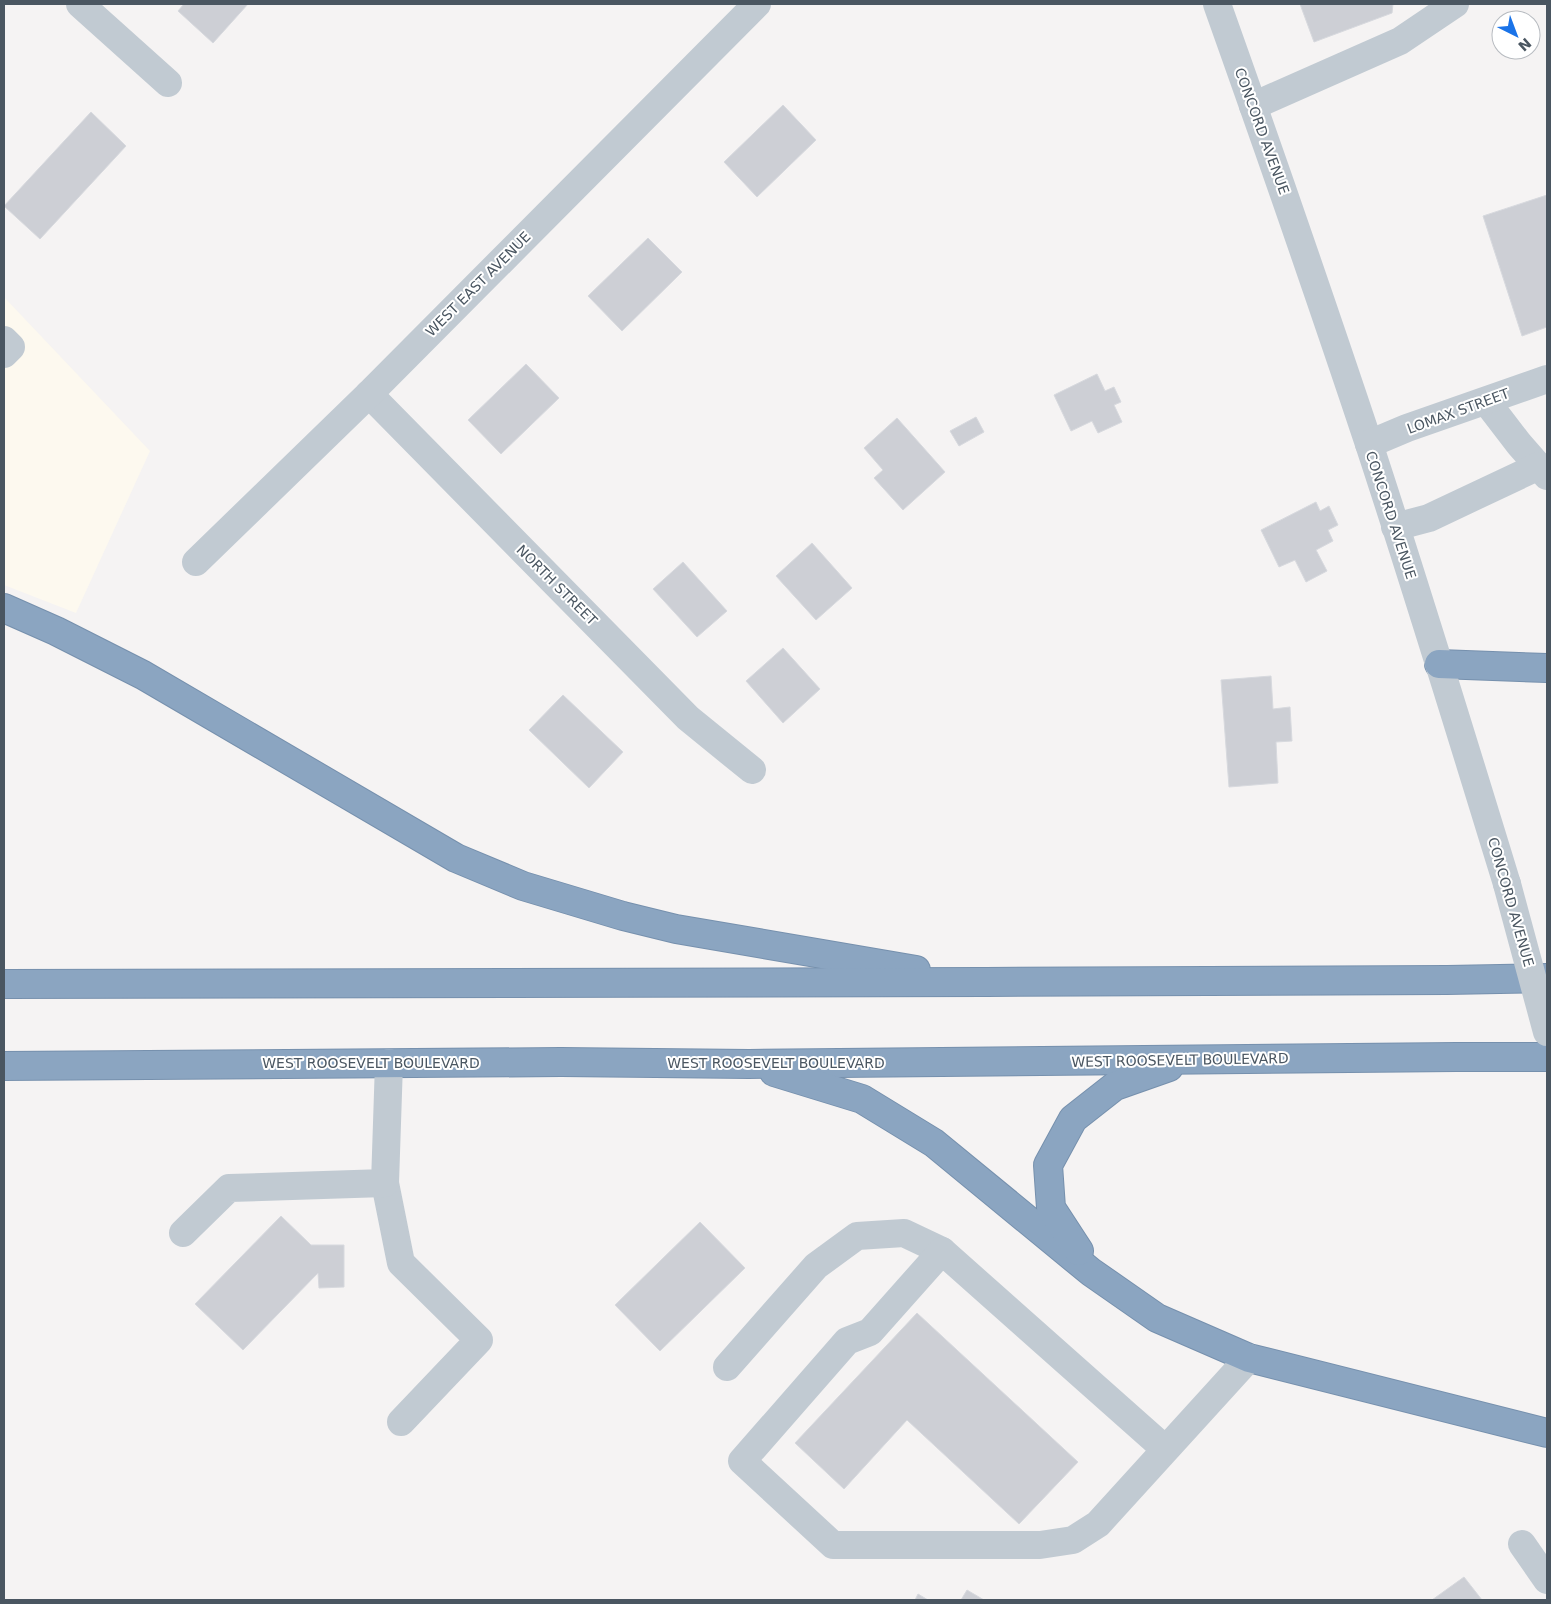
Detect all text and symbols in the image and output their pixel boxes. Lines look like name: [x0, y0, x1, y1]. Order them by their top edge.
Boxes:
north arrow: [1491, 10, 1541, 60]
text: N: [1515, 35, 1534, 55]
street label: CONCORD AVENUE: [1232, 65, 1292, 197]
street label: WEST EAST AVENUE: [422, 228, 534, 340]
street label: LOMAX STREET: [1405, 385, 1512, 437]
street label: CONCORD AVENUE: [1363, 449, 1419, 581]
street label: NORTH STREET: [513, 541, 601, 629]
street label: CONCORD AVENUE: [1485, 836, 1537, 968]
street label: WEST ROOSEVELT BOULEVARD: [1071, 1050, 1289, 1070]
street label: WEST ROOSEVELT BOULEVARD: [262, 1055, 480, 1071]
street label: WEST ROOSEVELT BOULEVARD: [667, 1055, 885, 1071]

